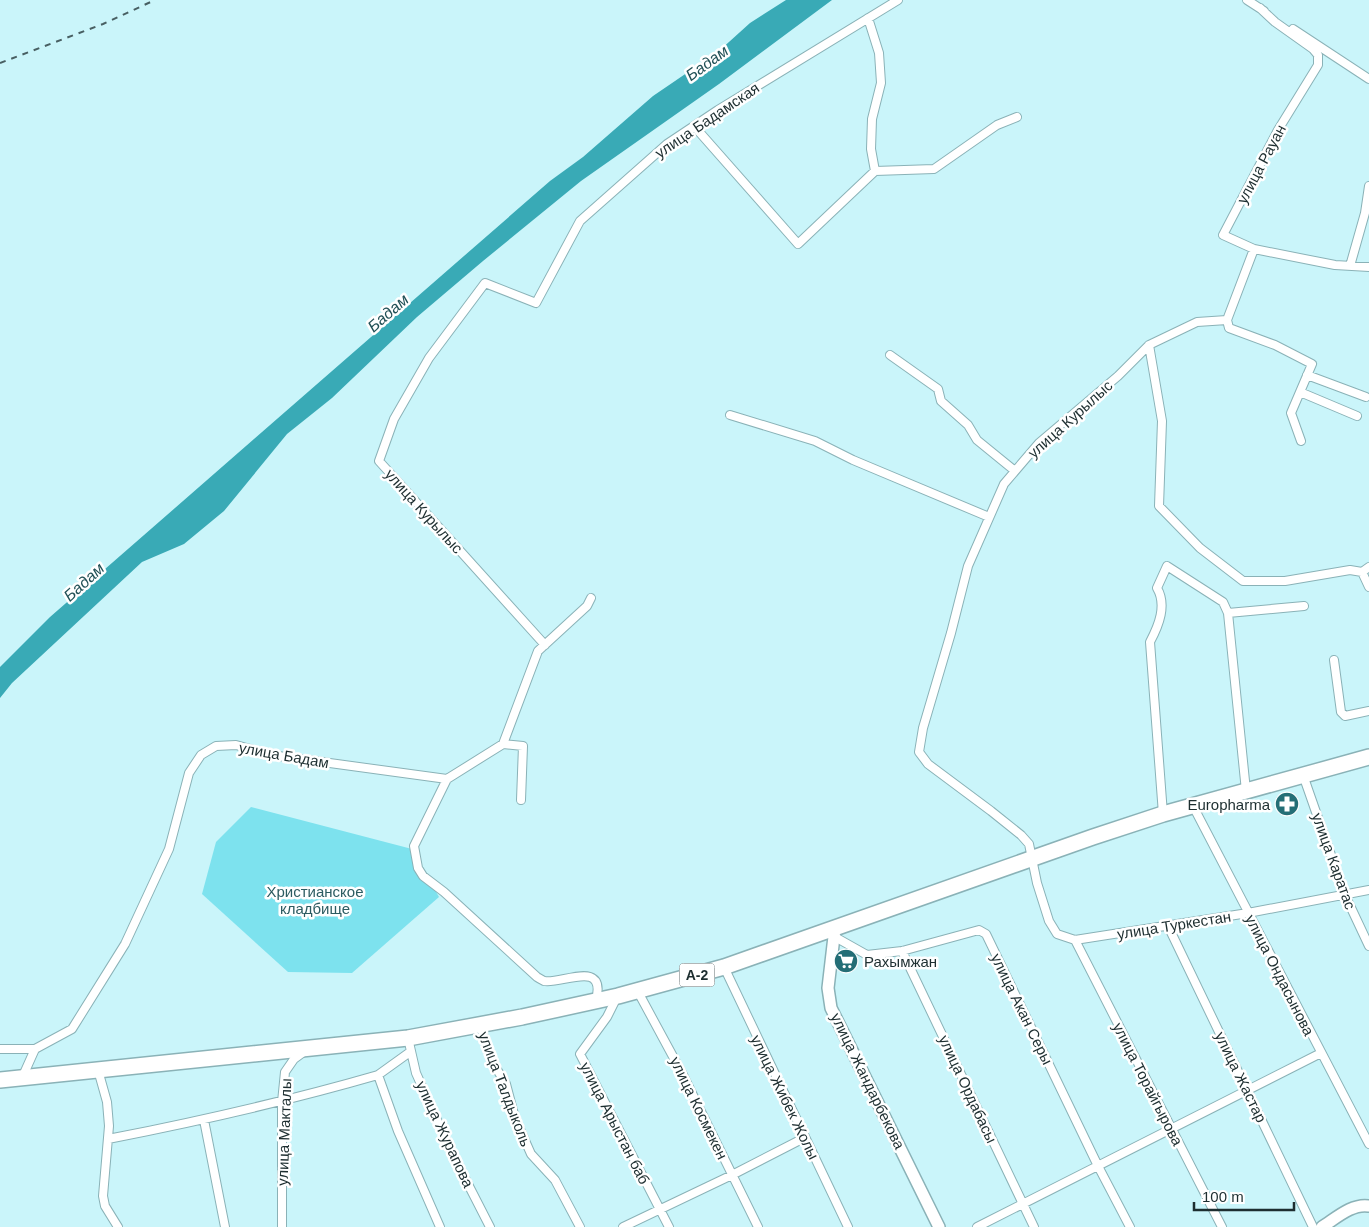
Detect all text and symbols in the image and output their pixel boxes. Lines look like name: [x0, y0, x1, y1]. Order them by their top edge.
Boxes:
water label: Бадам: [683, 42, 731, 84]
street label: улица Бадамская: [652, 79, 762, 161]
street label: улица Рауан: [1233, 122, 1289, 206]
water label: Бадам: [364, 291, 412, 335]
street label: улица Курылыс: [1024, 376, 1116, 461]
street label: улица Курылыс: [382, 465, 467, 557]
water label: Бадам: [60, 560, 108, 604]
street label: улица Бадам: [238, 739, 330, 771]
pharmacy icon: Europharma: [1274, 791, 1300, 817]
place label: Europharma: [1187, 796, 1271, 813]
street label: улица Каратас: [1309, 810, 1359, 912]
park label: Христианское кладбище: [266, 883, 364, 917]
street label: улица Туркестан: [1116, 908, 1232, 942]
street label: улица Ондасынова: [1242, 912, 1318, 1039]
supermarket icon: Рахымжан: [833, 948, 859, 974]
street label: улица Акан Серы: [988, 951, 1056, 1067]
place label: Рахымжан: [864, 953, 937, 970]
road number: A-2: [680, 964, 714, 986]
street label: улица Жандарбекова: [828, 1010, 909, 1152]
street label: улица Торайгырова: [1110, 1020, 1187, 1149]
street label: улица Талдыколь: [475, 1029, 535, 1149]
street label: улица Жастар: [1212, 1029, 1270, 1125]
street label: улица Жибек Жолы: [747, 1032, 823, 1162]
street label: улица Ордабасы: [936, 1032, 1000, 1146]
street label: улица Космекен: [667, 1054, 731, 1162]
street label: улица Арыстан баб: [577, 1059, 653, 1187]
street label: улица Макталы: [274, 1078, 294, 1186]
street label: улица Журапова: [413, 1078, 477, 1191]
scale bar: [1194, 1180, 1294, 1212]
text: 100 m: [1202, 1188, 1244, 1205]

